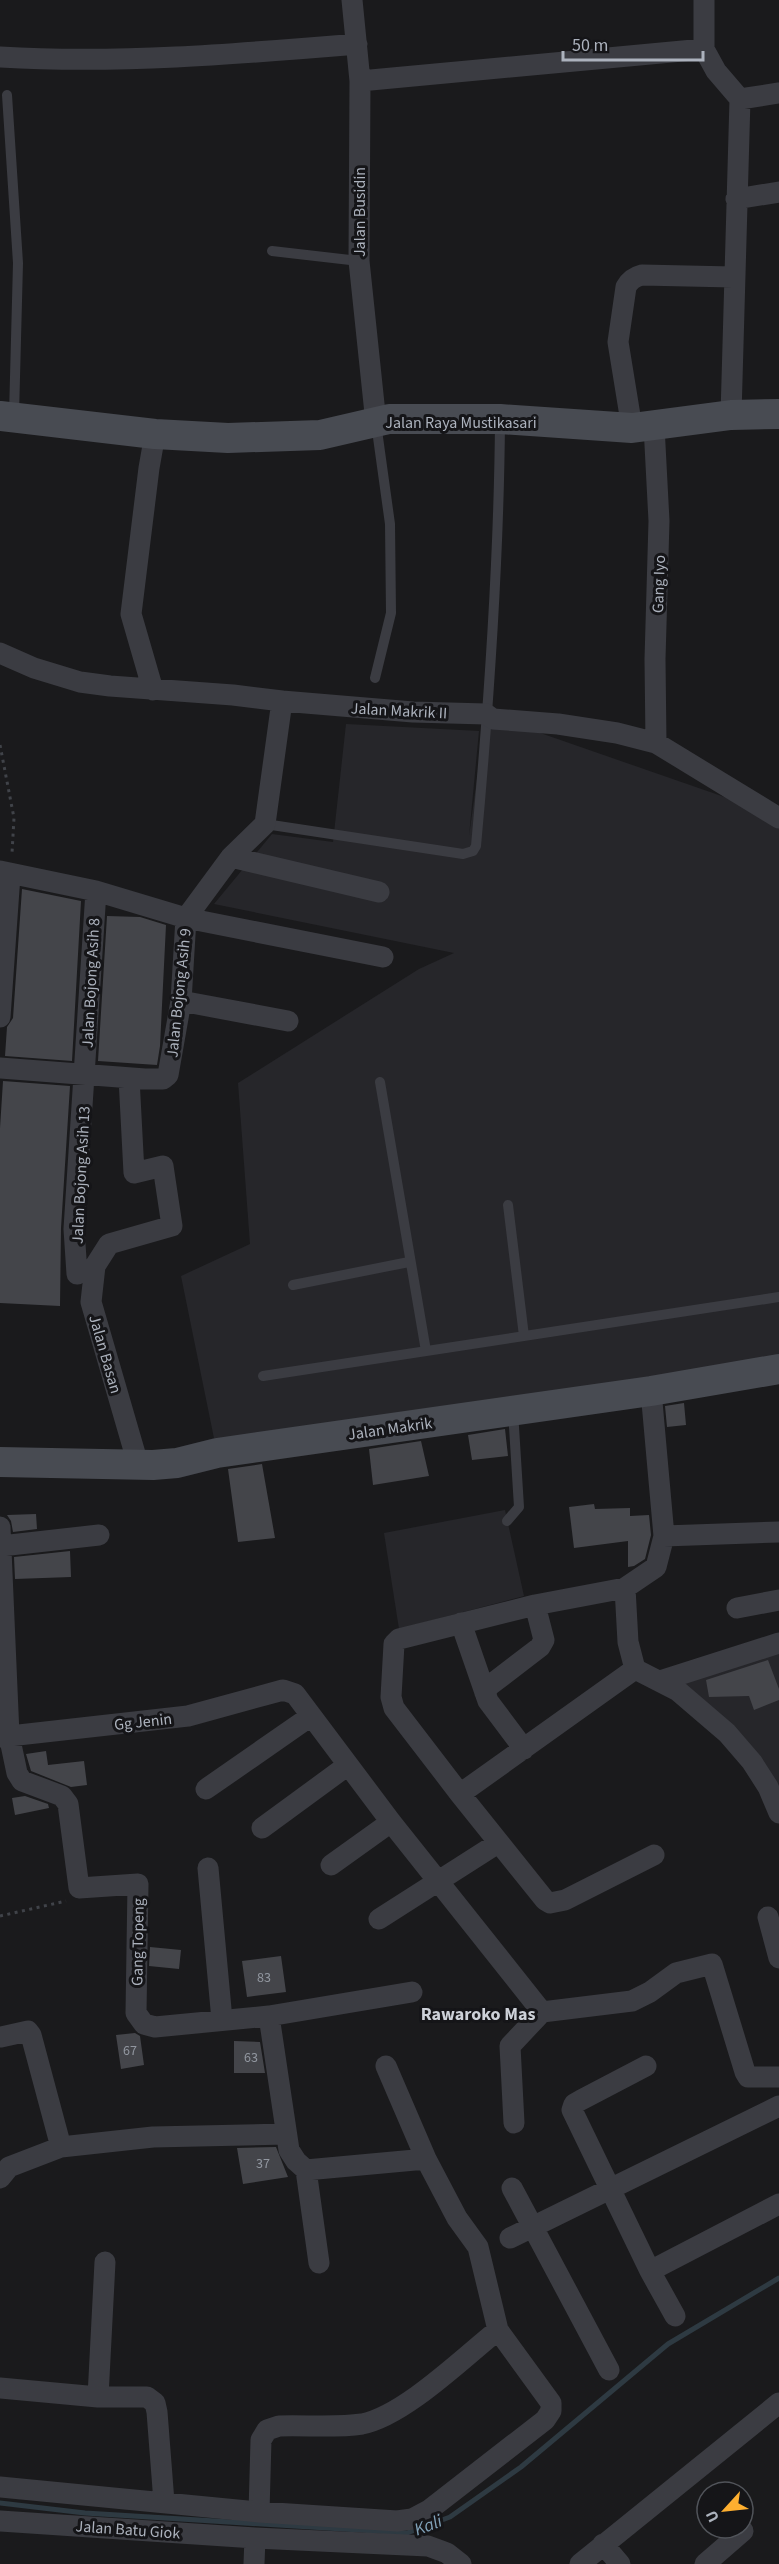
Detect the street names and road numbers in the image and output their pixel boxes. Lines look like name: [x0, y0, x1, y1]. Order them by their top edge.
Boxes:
street label: Jalan Busidin: [349, 167, 371, 257]
street label: Jalan Raya Mustikasari: [385, 412, 537, 434]
street label: Gang Iyo: [647, 555, 671, 614]
street label: Jalan Makrik II: [350, 697, 448, 725]
street label: Jalan Bojong Asih 8: [77, 917, 105, 1049]
street label: Jalan Bojong Asih 9: [161, 927, 197, 1059]
street label: Jalan Bojong Asih 13: [66, 1106, 96, 1245]
street label: Jalan Basan: [83, 1312, 127, 1396]
street label: Jalan Makrik: [347, 1412, 434, 1446]
street label: Gg Jenin: [113, 1708, 173, 1736]
street label: Gang Topeng: [126, 1898, 150, 1986]
street label: Jalan Batu Giok: [75, 2515, 181, 2545]

